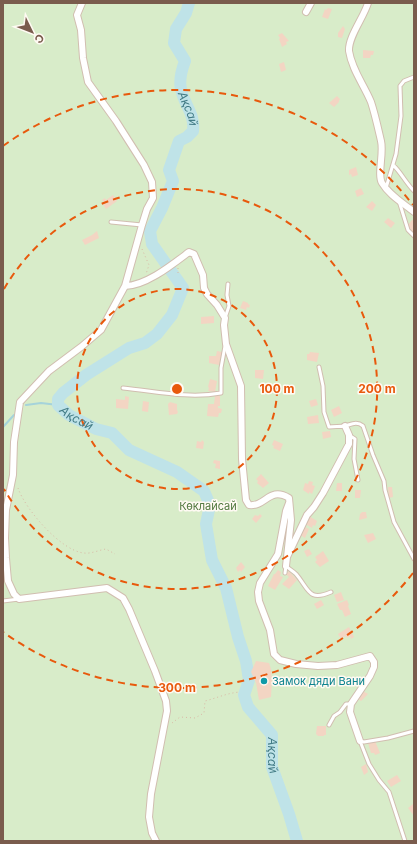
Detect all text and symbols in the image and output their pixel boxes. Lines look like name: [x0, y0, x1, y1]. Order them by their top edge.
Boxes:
north arrow: [12, 12, 52, 52]
text: С: [31, 31, 47, 47]
water label: Ақсай: [175, 88, 201, 127]
text: 100 m: [259, 381, 295, 396]
text: 200 m: [358, 381, 396, 396]
centre of rings: [170, 382, 184, 396]
water label: Ақсай: [56, 402, 96, 433]
park label: Көклайсай: [179, 499, 237, 513]
place label: Замок дяди Вани: [272, 674, 365, 688]
marker: Замок дяди Вани: [259, 676, 269, 686]
text: 300 m: [158, 680, 196, 695]
water label: Ақсай: [265, 736, 282, 776]

